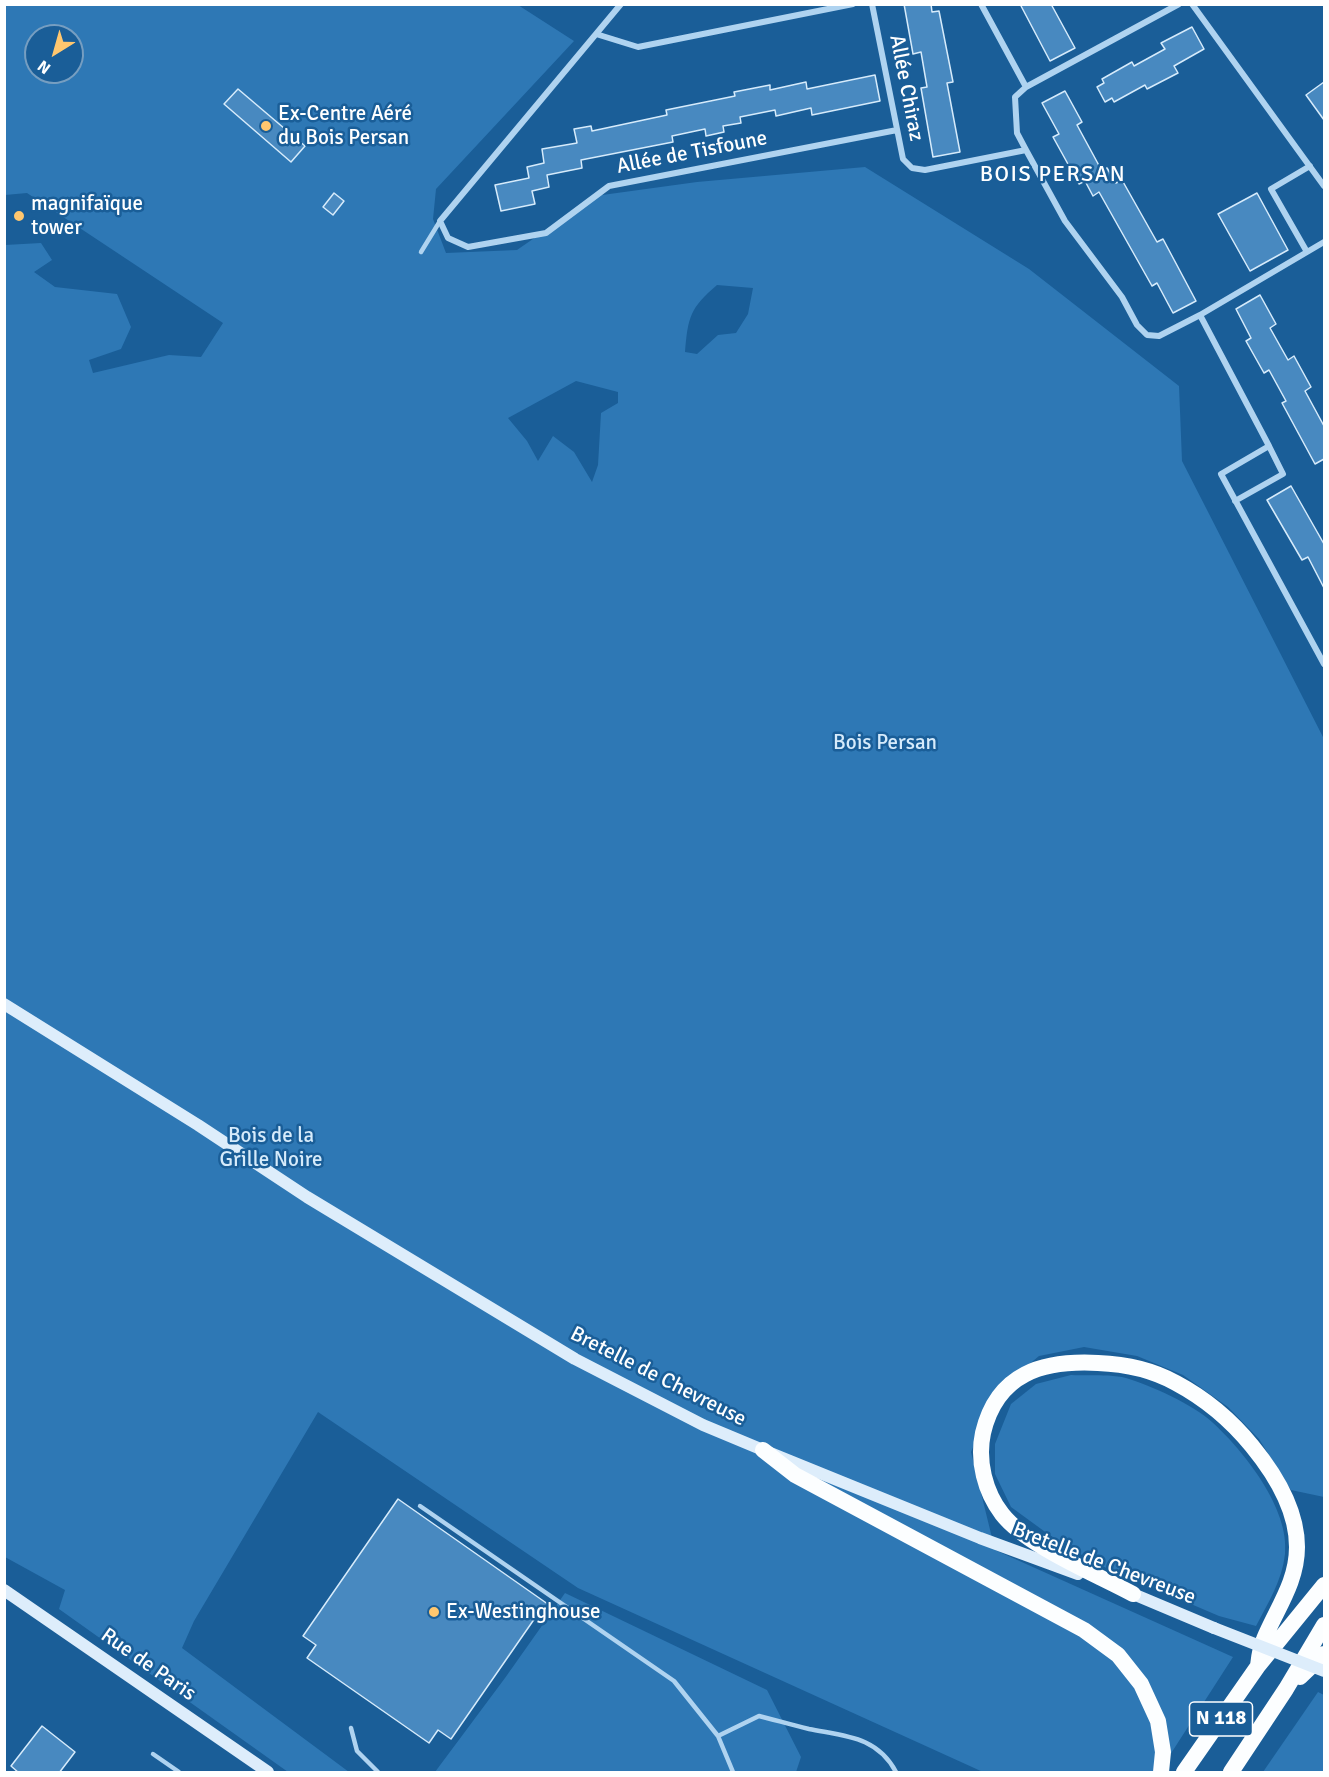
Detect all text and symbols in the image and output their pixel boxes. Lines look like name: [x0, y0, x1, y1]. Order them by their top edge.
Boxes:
north arrow: [24, 24, 84, 84]
street label: Allée Chiraz: [883, 33, 929, 143]
text: N: [34, 55, 55, 78]
place label: Ex-Centre Aéré du Bois Persan: [278, 101, 412, 151]
marker: Ex-Centre Aéré du Bois Persan: [259, 119, 273, 133]
street label: Allée de Tisfoune: [615, 126, 769, 180]
district label: BOIS PERSAN: [980, 162, 1126, 188]
place label: magnifaïque tower: [31, 191, 143, 241]
marker: magnifaïque tower: [12, 209, 26, 223]
park label: Bois Persan: [833, 730, 937, 756]
park label: Bois de la Grille Noire: [219, 1123, 323, 1173]
street label: Bretelle de Chevreuse: [566, 1322, 750, 1432]
street label: Bretelle de Chevreuse: [1009, 1517, 1199, 1611]
place label: Ex-Westinghouse: [446, 1599, 601, 1625]
marker: Ex-Westinghouse: [427, 1605, 441, 1619]
street label: Rue de Paris: [96, 1623, 200, 1707]
road number: N 118: [1190, 1702, 1252, 1736]

